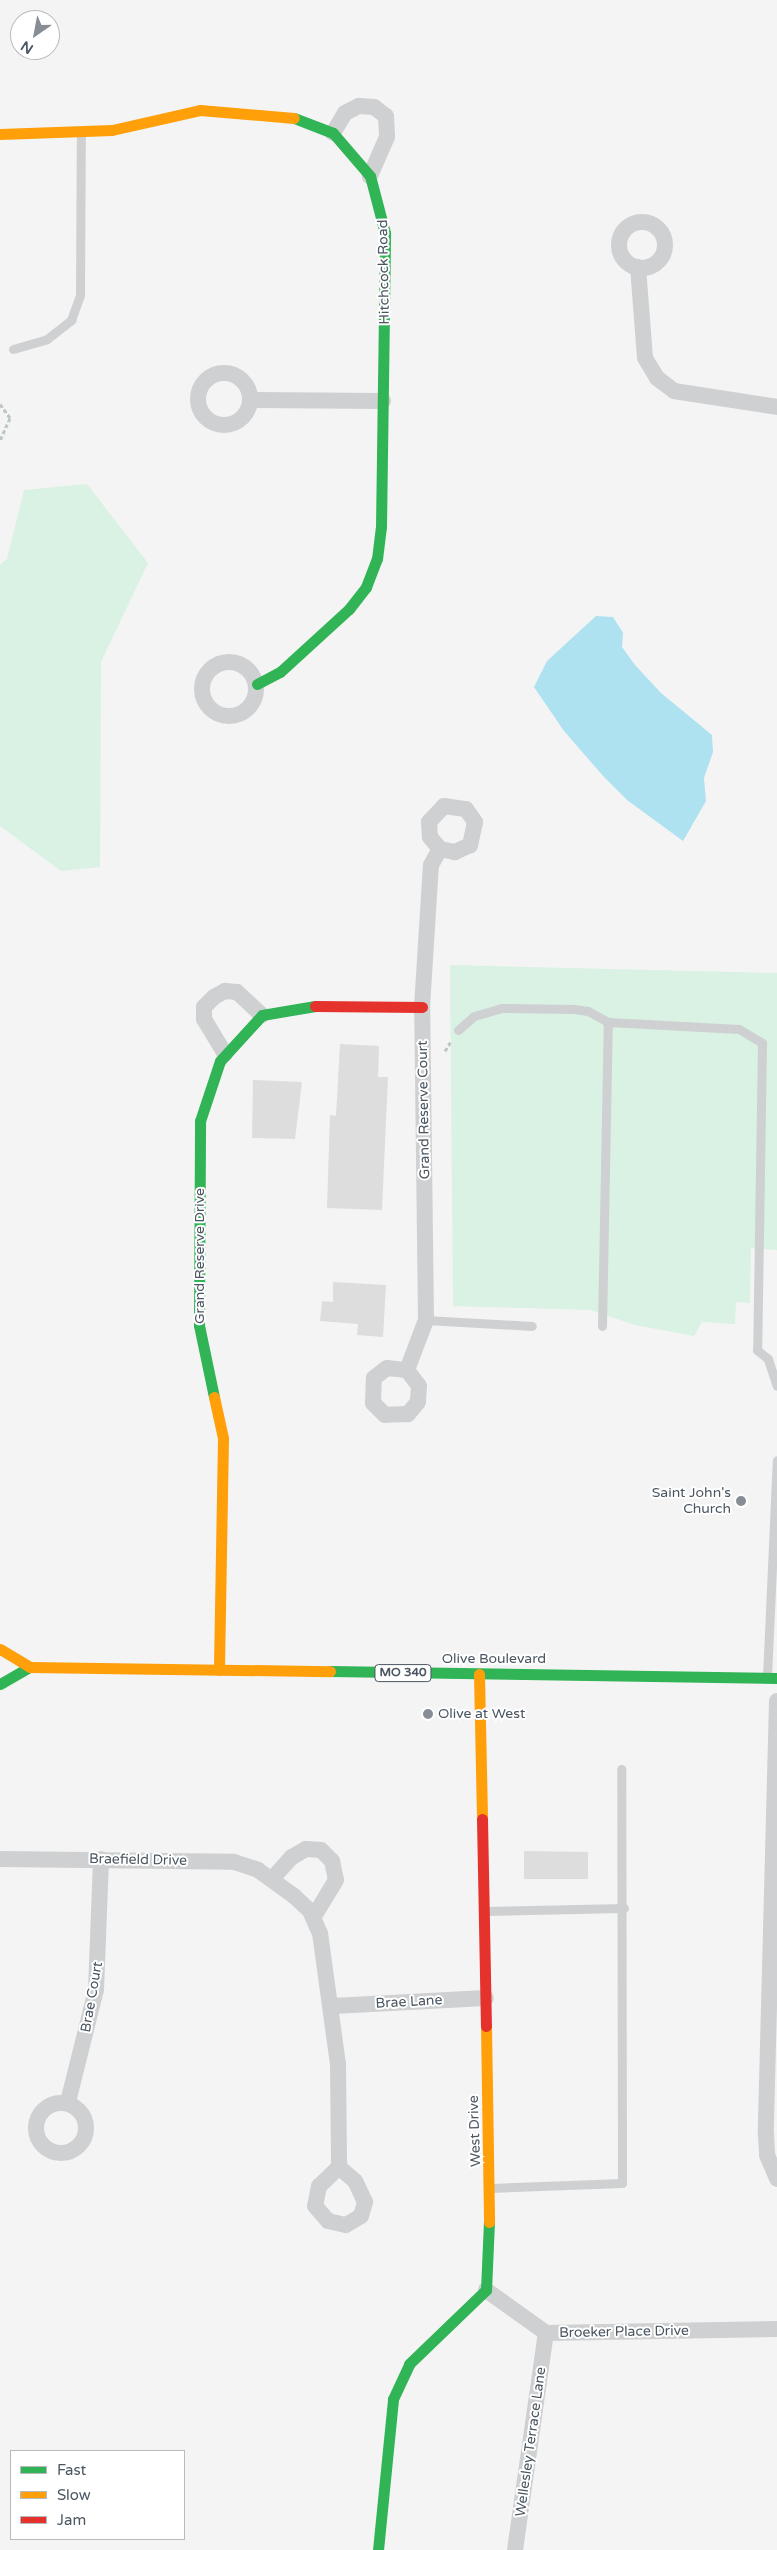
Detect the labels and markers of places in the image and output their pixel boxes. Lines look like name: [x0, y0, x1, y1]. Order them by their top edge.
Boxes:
place label: Saint John's Church: [652, 1485, 731, 1518]
marker: Saint John's Church: [735, 1495, 747, 1507]
place label: Olive at West: [438, 1706, 525, 1722]
marker: Olive at West: [422, 1708, 434, 1720]

